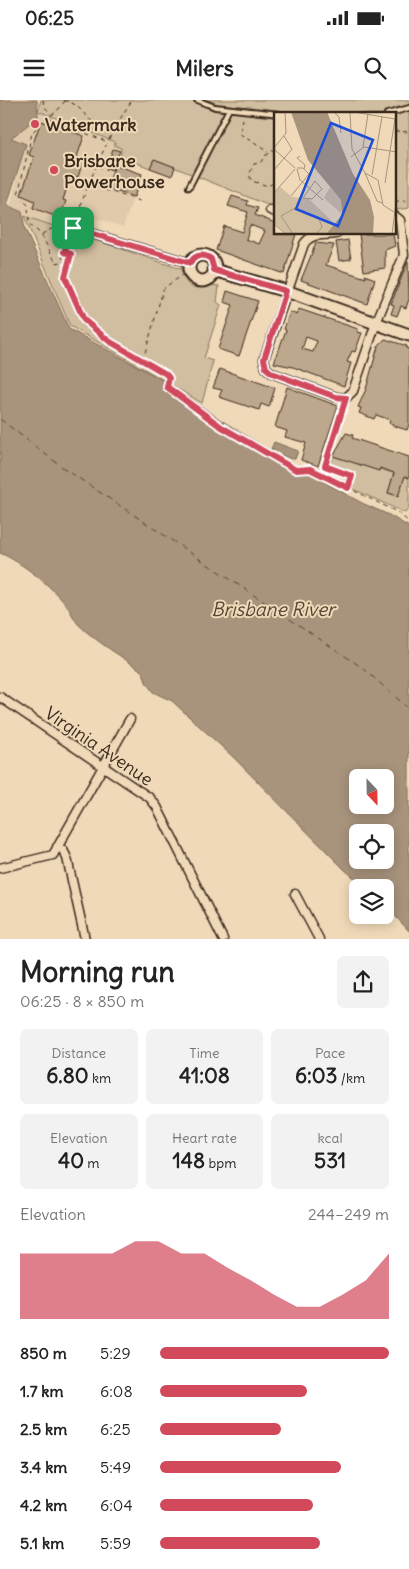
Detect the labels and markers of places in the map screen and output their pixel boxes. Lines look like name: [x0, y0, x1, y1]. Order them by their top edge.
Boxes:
place label: Watermark: [45, 113, 137, 136]
marker: Watermark: [29, 118, 41, 130]
place label: Brisbane Powerhouse: [64, 149, 165, 193]
marker: Brisbane Powerhouse: [48, 164, 60, 176]
pin: [52, 207, 94, 249]

